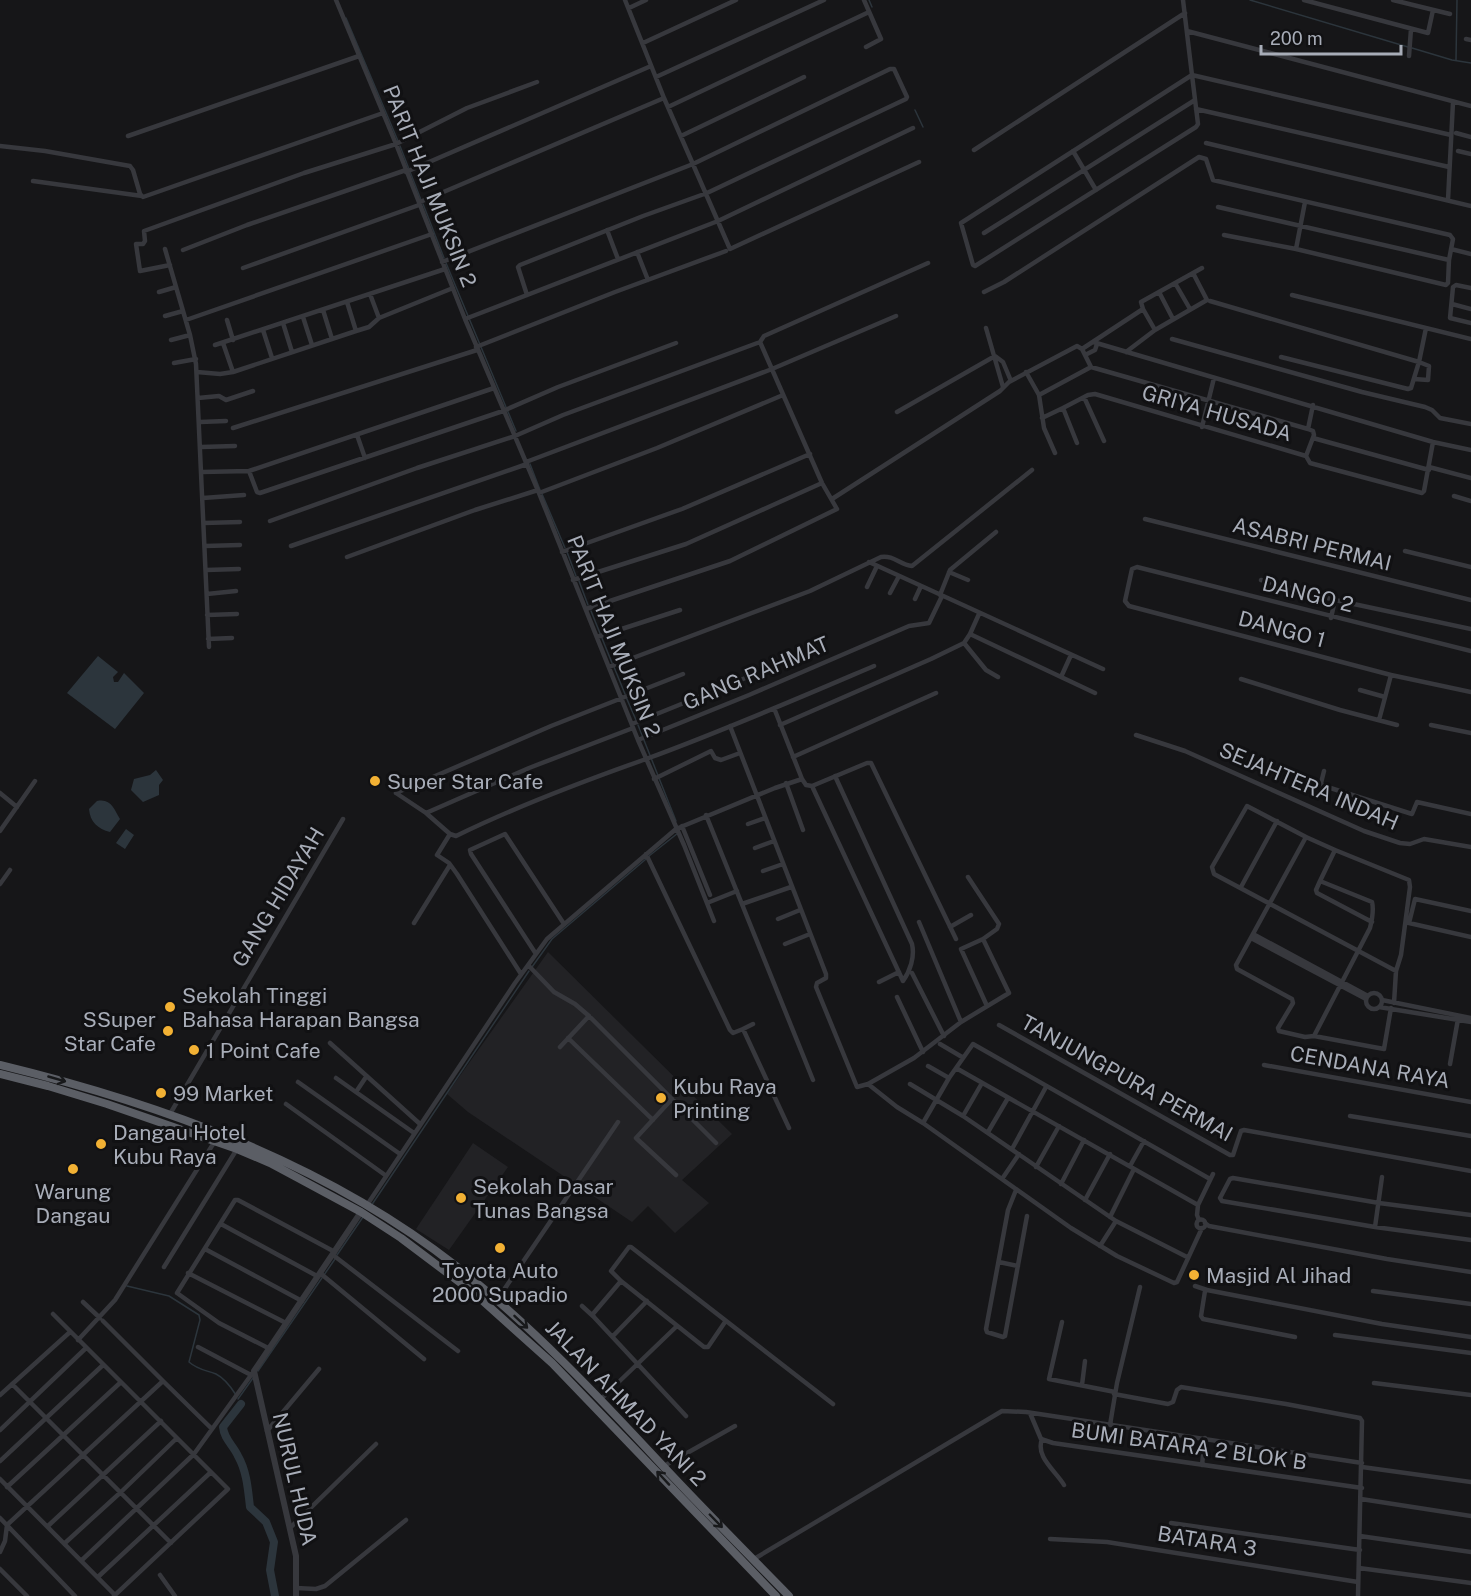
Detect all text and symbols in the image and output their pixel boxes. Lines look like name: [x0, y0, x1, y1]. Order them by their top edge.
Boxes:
scale bar: [1261, 18, 1400, 56]
text: 200 m: [1270, 28, 1323, 49]
street label: PARIT HAJI MUKSIN 2: [378, 81, 482, 291]
street label: GRIYA HUSADA: [1139, 380, 1295, 446]
street label: ASABRI PERMAI: [1230, 512, 1394, 576]
street label: PARIT HAJI MUKSIN 2: [562, 531, 666, 741]
street label: DANGO 2: [1260, 571, 1356, 617]
street label: DANGO 1: [1236, 605, 1328, 653]
street label: GANG RAHMAT: [679, 631, 833, 715]
street label: SEJAHTERA INDAH: [1216, 737, 1402, 835]
place label: Super Star Cafe: [387, 769, 543, 794]
marker: Super Star Cafe: [368, 774, 382, 788]
street label: GANG HIDAYAH: [227, 823, 329, 971]
place label: Sekolah Tinggi Bahasa Harapan Bangsa: [182, 983, 420, 1032]
marker: Sekolah Tinggi Bahasa Harapan Bangsa: [163, 1000, 177, 1014]
place label: SSuper Star Cafe: [64, 1007, 156, 1056]
street label: TANJUNGPURA PERMAI: [1017, 1009, 1237, 1147]
marker: SSuper Star Cafe: [161, 1024, 175, 1038]
place label: 1 Point Cafe: [206, 1038, 321, 1063]
street label: CENDANA RAYA: [1288, 1041, 1452, 1093]
marker: 1 Point Cafe: [187, 1043, 201, 1057]
one-way arrow: [47, 1074, 66, 1085]
place label: Kubu Raya Printing: [673, 1074, 777, 1123]
place label: 99 Market: [173, 1081, 273, 1106]
marker: 99 Market: [154, 1086, 168, 1100]
marker: Kubu Raya Printing: [654, 1091, 668, 1105]
place label: Dangau Hotel Kubu Raya: [113, 1120, 246, 1169]
marker: Dangau Hotel Kubu Raya: [94, 1137, 108, 1151]
marker: Warung Dangau: [66, 1162, 80, 1176]
place label: Sekolah Dasar Tunas Bangsa: [473, 1174, 614, 1223]
place label: Warung Dangau: [35, 1179, 111, 1228]
marker: Sekolah Dasar Tunas Bangsa: [454, 1191, 468, 1205]
marker: Toyota Auto 2000 Supadio: [493, 1241, 507, 1255]
place label: Toyota Auto 2000 Supadio: [432, 1258, 568, 1307]
place label: Masjid Al Jihad: [1206, 1263, 1351, 1288]
marker: Masjid Al Jihad: [1187, 1268, 1201, 1282]
one-way arrow: [513, 1315, 528, 1329]
street label: JALAN AHMAD YANI 2: [541, 1315, 711, 1491]
street label: NURUL HUDA: [268, 1410, 322, 1548]
street label: BUMI BATARA 2 BLOK B: [1070, 1417, 1308, 1475]
one-way arrow: [656, 1471, 670, 1486]
one-way arrow: [709, 1514, 724, 1529]
street label: BATARA 3: [1156, 1521, 1258, 1561]

